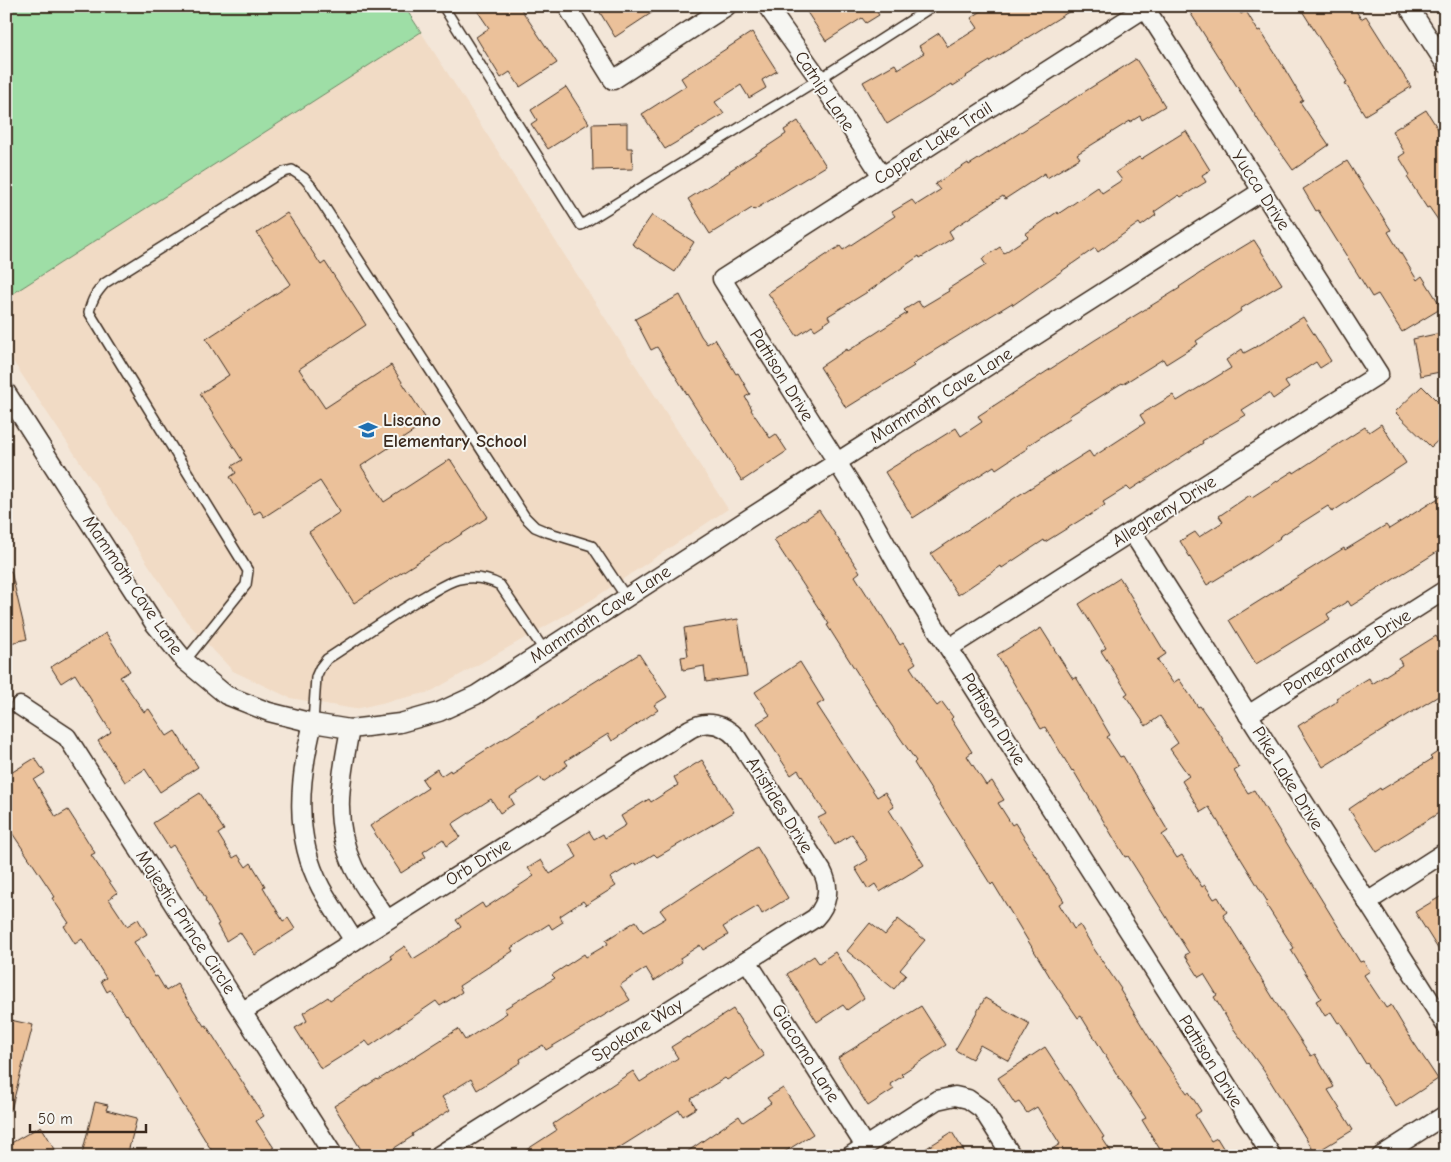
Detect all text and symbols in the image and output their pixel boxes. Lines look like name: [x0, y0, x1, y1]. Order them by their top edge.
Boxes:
street label: Catnip Lane: [790, 47, 859, 135]
street label: Copper Lake Trail: [870, 97, 996, 189]
street label: Yucca Drive: [1227, 146, 1294, 234]
street label: Pattison Drive: [745, 325, 818, 425]
street label: Mammoth Cave Lane: [866, 343, 1016, 448]
place label: Liscano Elementary School: [383, 410, 527, 452]
school or university icon: Liscano Elementary School: [357, 419, 379, 441]
street label: Allegheny Drive: [1109, 471, 1220, 552]
street label: Mammoth Cave Lane: [78, 512, 187, 659]
street label: Mammoth Cave Lane: [526, 561, 675, 668]
street label: Pomegranate Drive: [1280, 605, 1415, 700]
street label: Pattison Drive: [957, 669, 1030, 769]
street label: Pike Lake Drive: [1248, 723, 1328, 834]
street label: Aristides Drive: [742, 753, 817, 857]
street label: Orb Drive: [442, 834, 515, 891]
street label: Majestic Prince Circle: [131, 846, 240, 998]
street label: Spokane Way: [588, 994, 687, 1067]
street label: Giacomo Lane: [767, 1000, 844, 1106]
street label: Pattison Drive: [1174, 1011, 1247, 1111]
scale bar: [30, 1102, 146, 1134]
text: 50 m: [38, 1110, 73, 1128]

